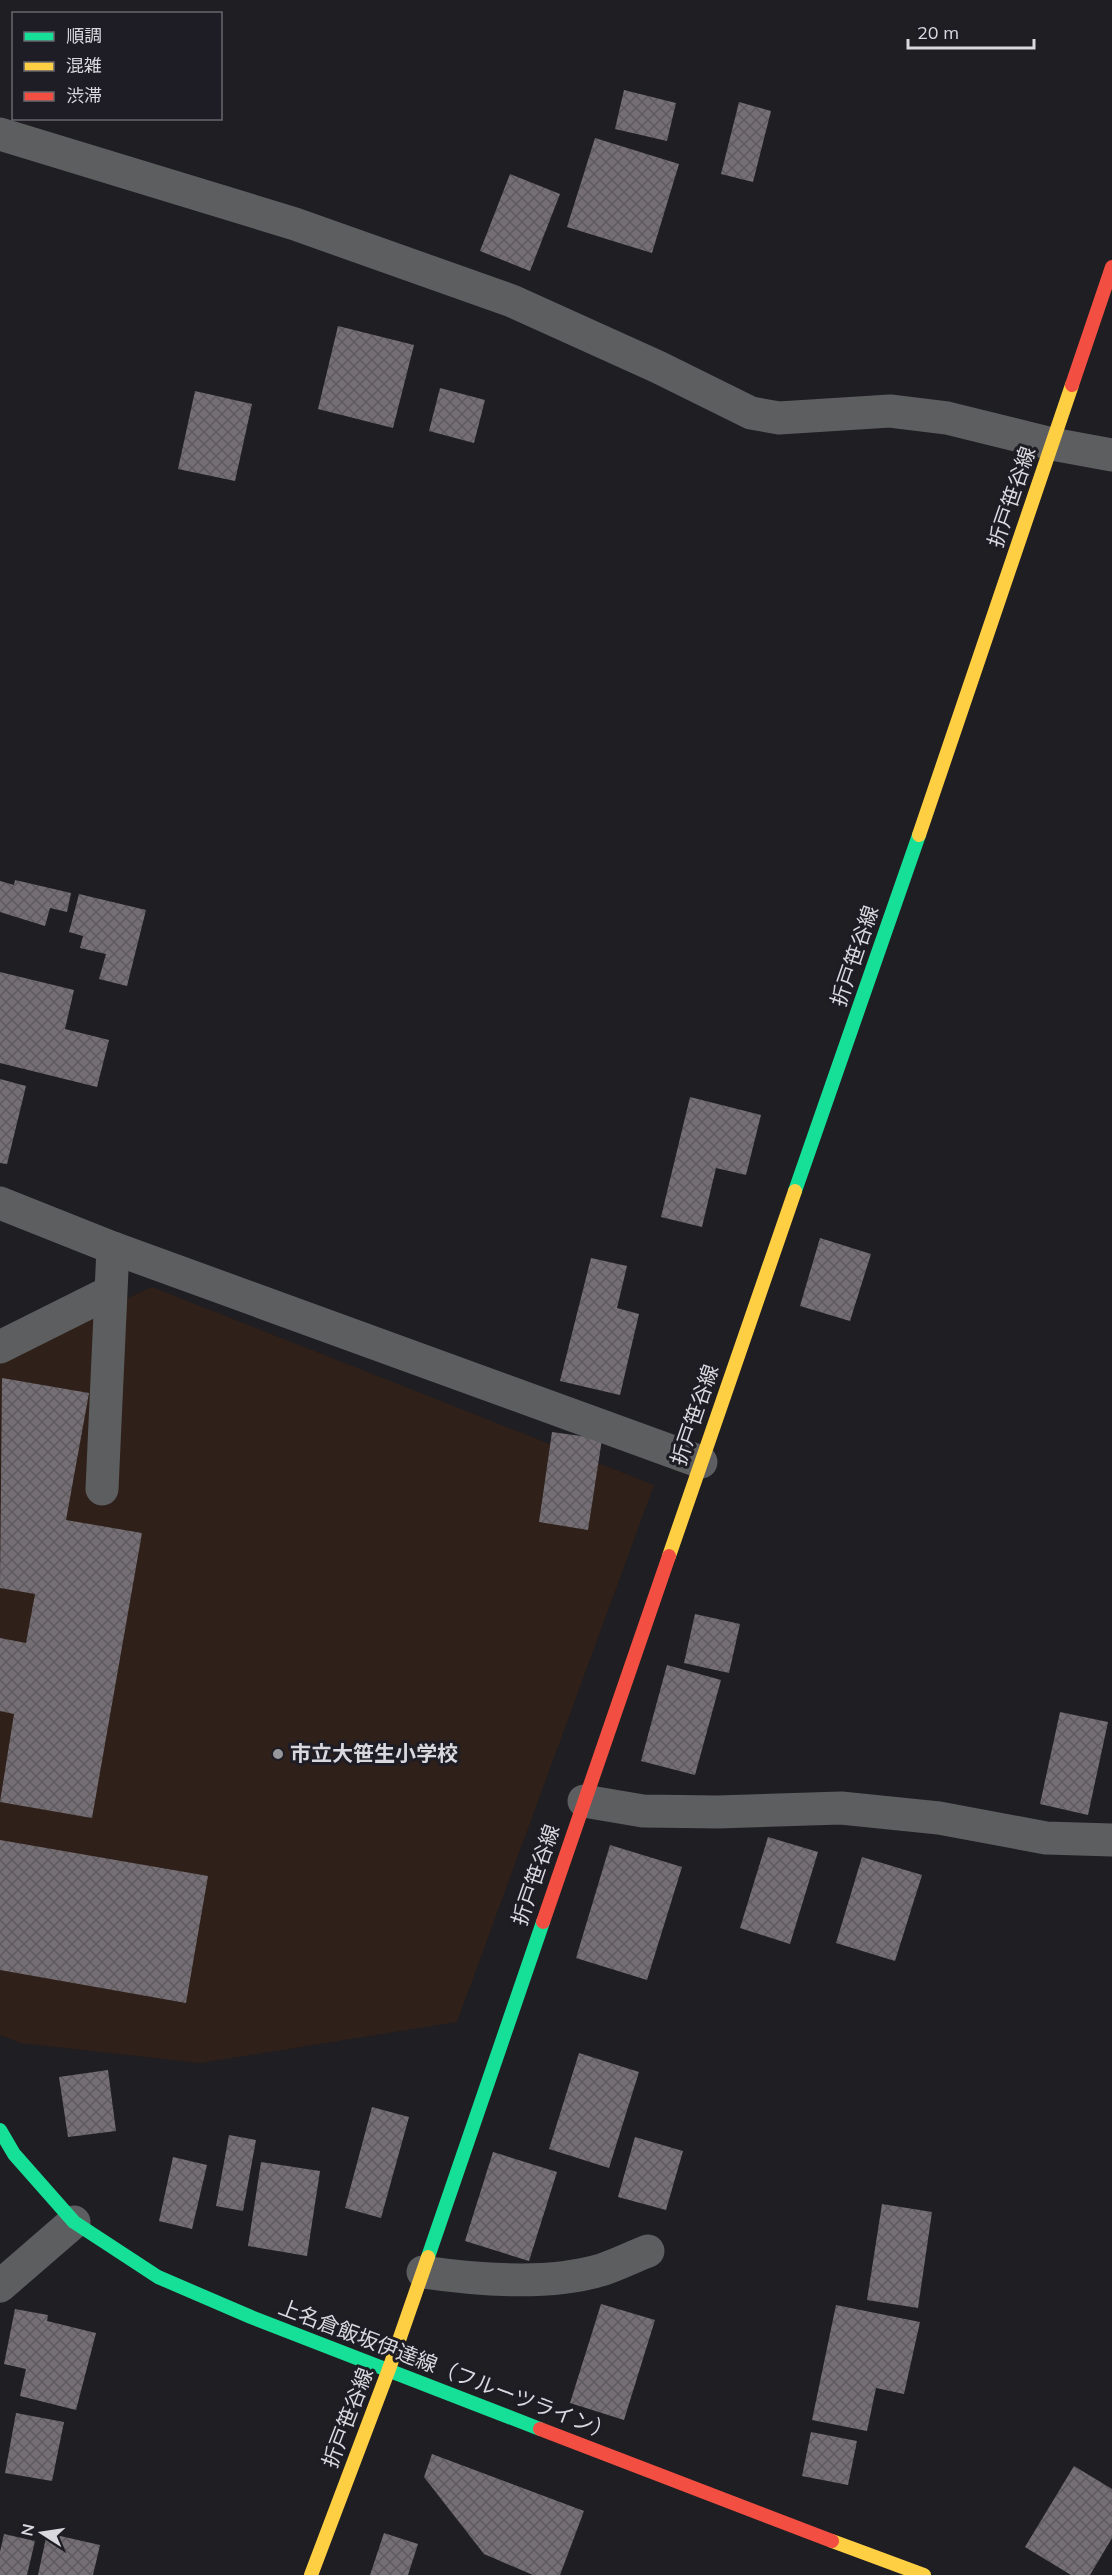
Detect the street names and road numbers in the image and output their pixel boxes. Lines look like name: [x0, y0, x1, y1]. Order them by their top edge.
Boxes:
street label: 折戸笹谷線: [982, 443, 1040, 551]
street label: 折戸笹谷線: [825, 902, 883, 1010]
street label: 折戸笹谷線: [665, 1361, 723, 1469]
street label: 折戸笹谷線: [506, 1821, 564, 1929]
street label: 上名倉飯坂伊達線（フルーツライン）: [275, 2293, 617, 2445]
street label: 折戸笹谷線: [316, 2364, 378, 2471]

